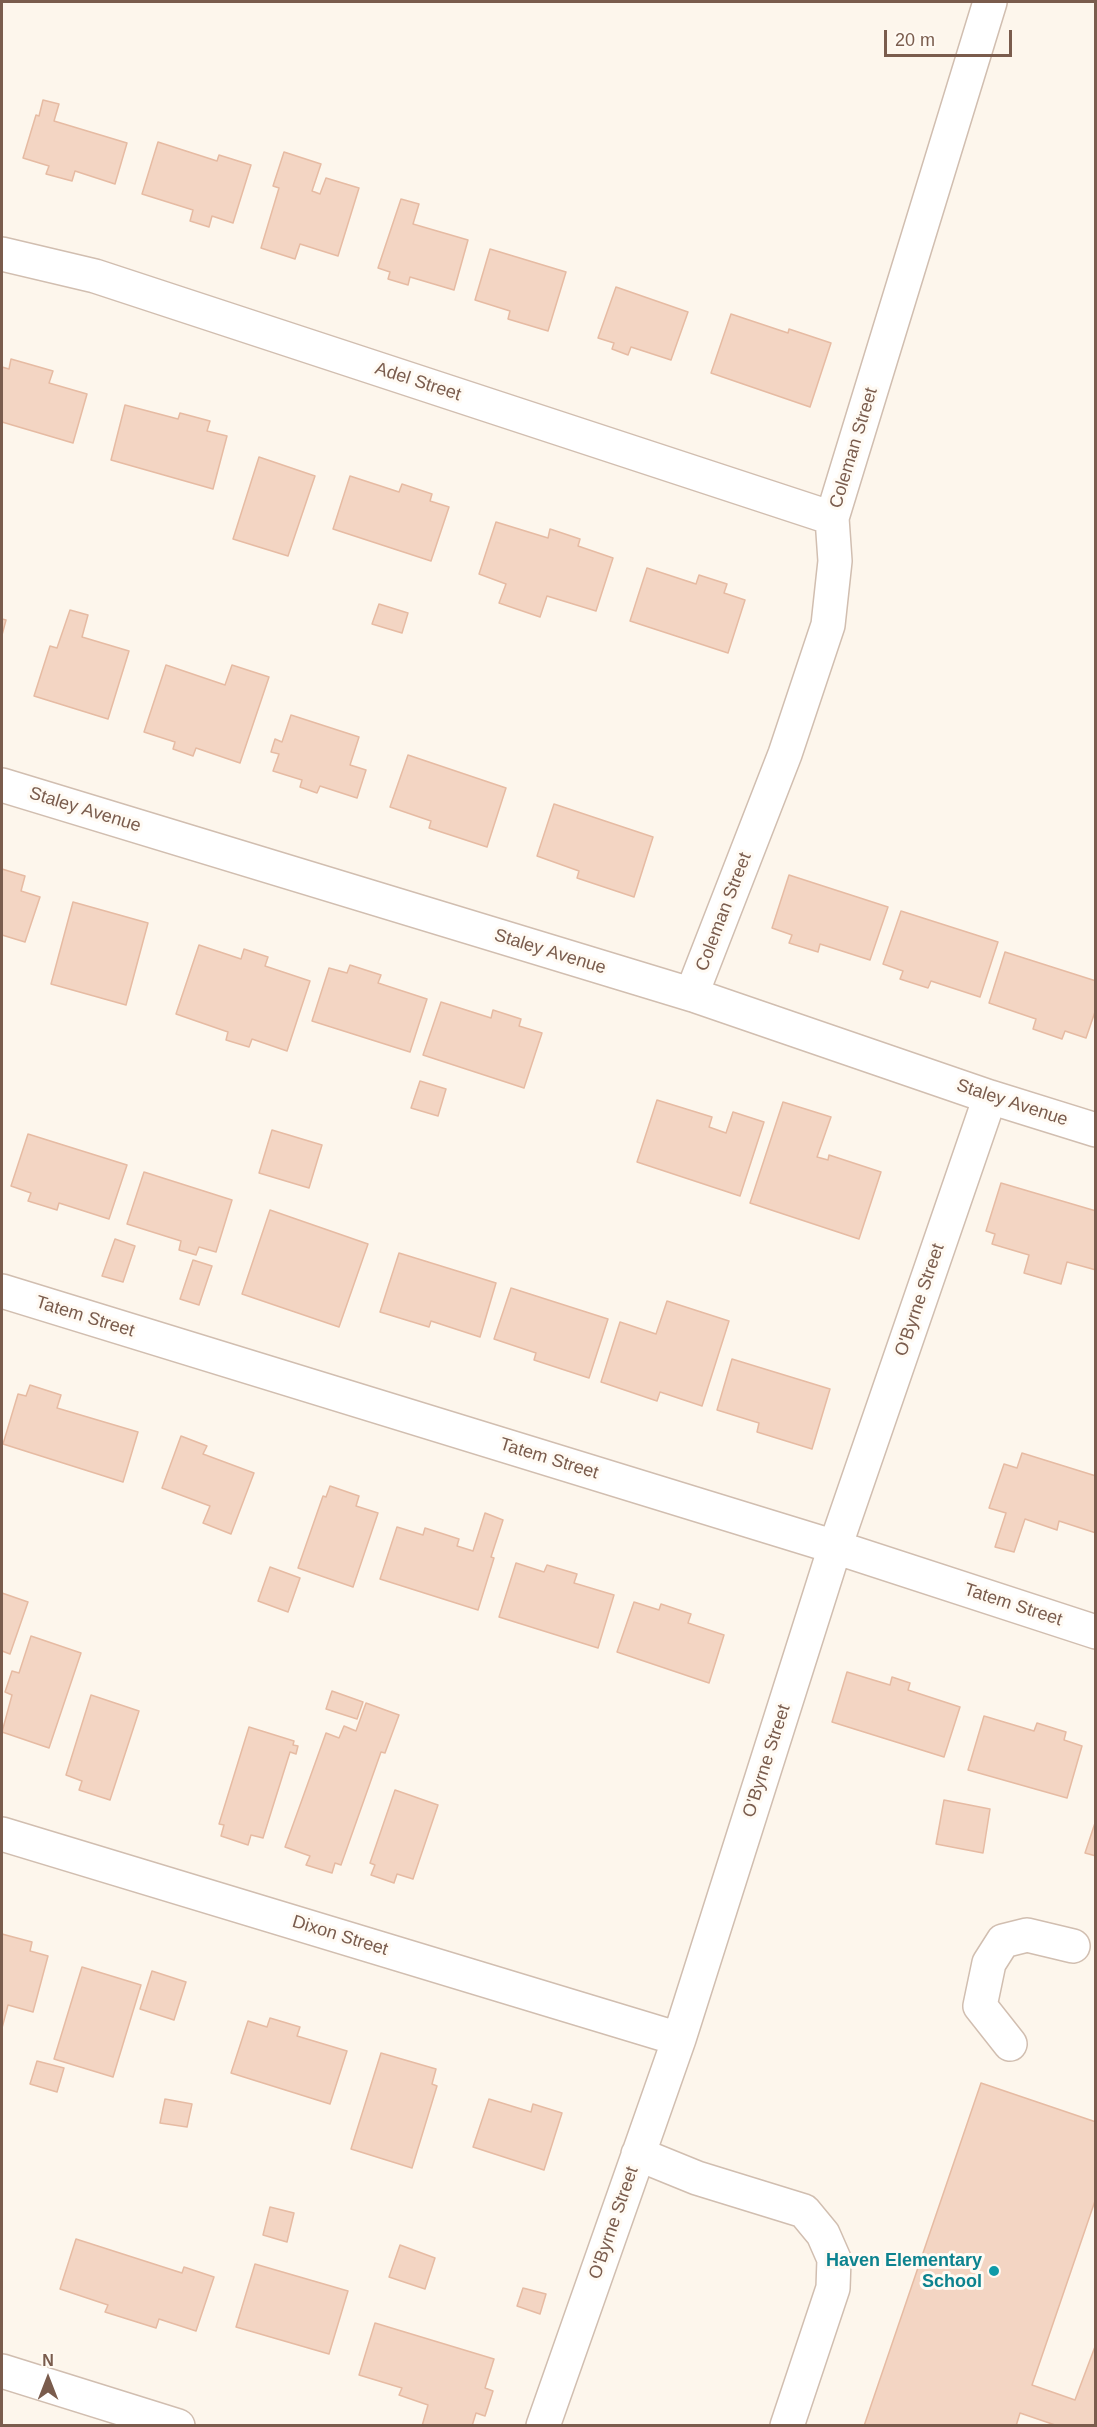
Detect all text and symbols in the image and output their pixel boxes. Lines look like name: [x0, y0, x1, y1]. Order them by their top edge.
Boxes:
scale bar: [887, 18, 1014, 56]
text: 20 m: [895, 30, 935, 50]
street label: Adel Street: [372, 358, 464, 406]
street label: Coleman Street: [825, 385, 883, 511]
street label: Staley Avenue: [26, 783, 144, 837]
street label: Coleman Street: [692, 850, 756, 974]
street label: Staley Avenue: [491, 925, 609, 979]
street label: Staley Avenue: [954, 1075, 1070, 1131]
street label: O'Byrne Street: [891, 1241, 949, 1359]
street label: Tatem Street: [33, 1292, 137, 1342]
street label: Tatem Street: [497, 1434, 601, 1484]
street label: Tatem Street: [961, 1579, 1065, 1631]
street label: O'Byrne Street: [739, 1702, 795, 1820]
street label: Dixon Street: [289, 1911, 391, 1961]
street label: O'Byrne Street: [585, 2164, 643, 2282]
place label: Haven Elementary School: [826, 2250, 982, 2292]
marker: Haven Elementary School: [987, 2264, 1001, 2278]
north arrow: [18, 2349, 78, 2409]
text: N: [42, 2352, 54, 2369]

